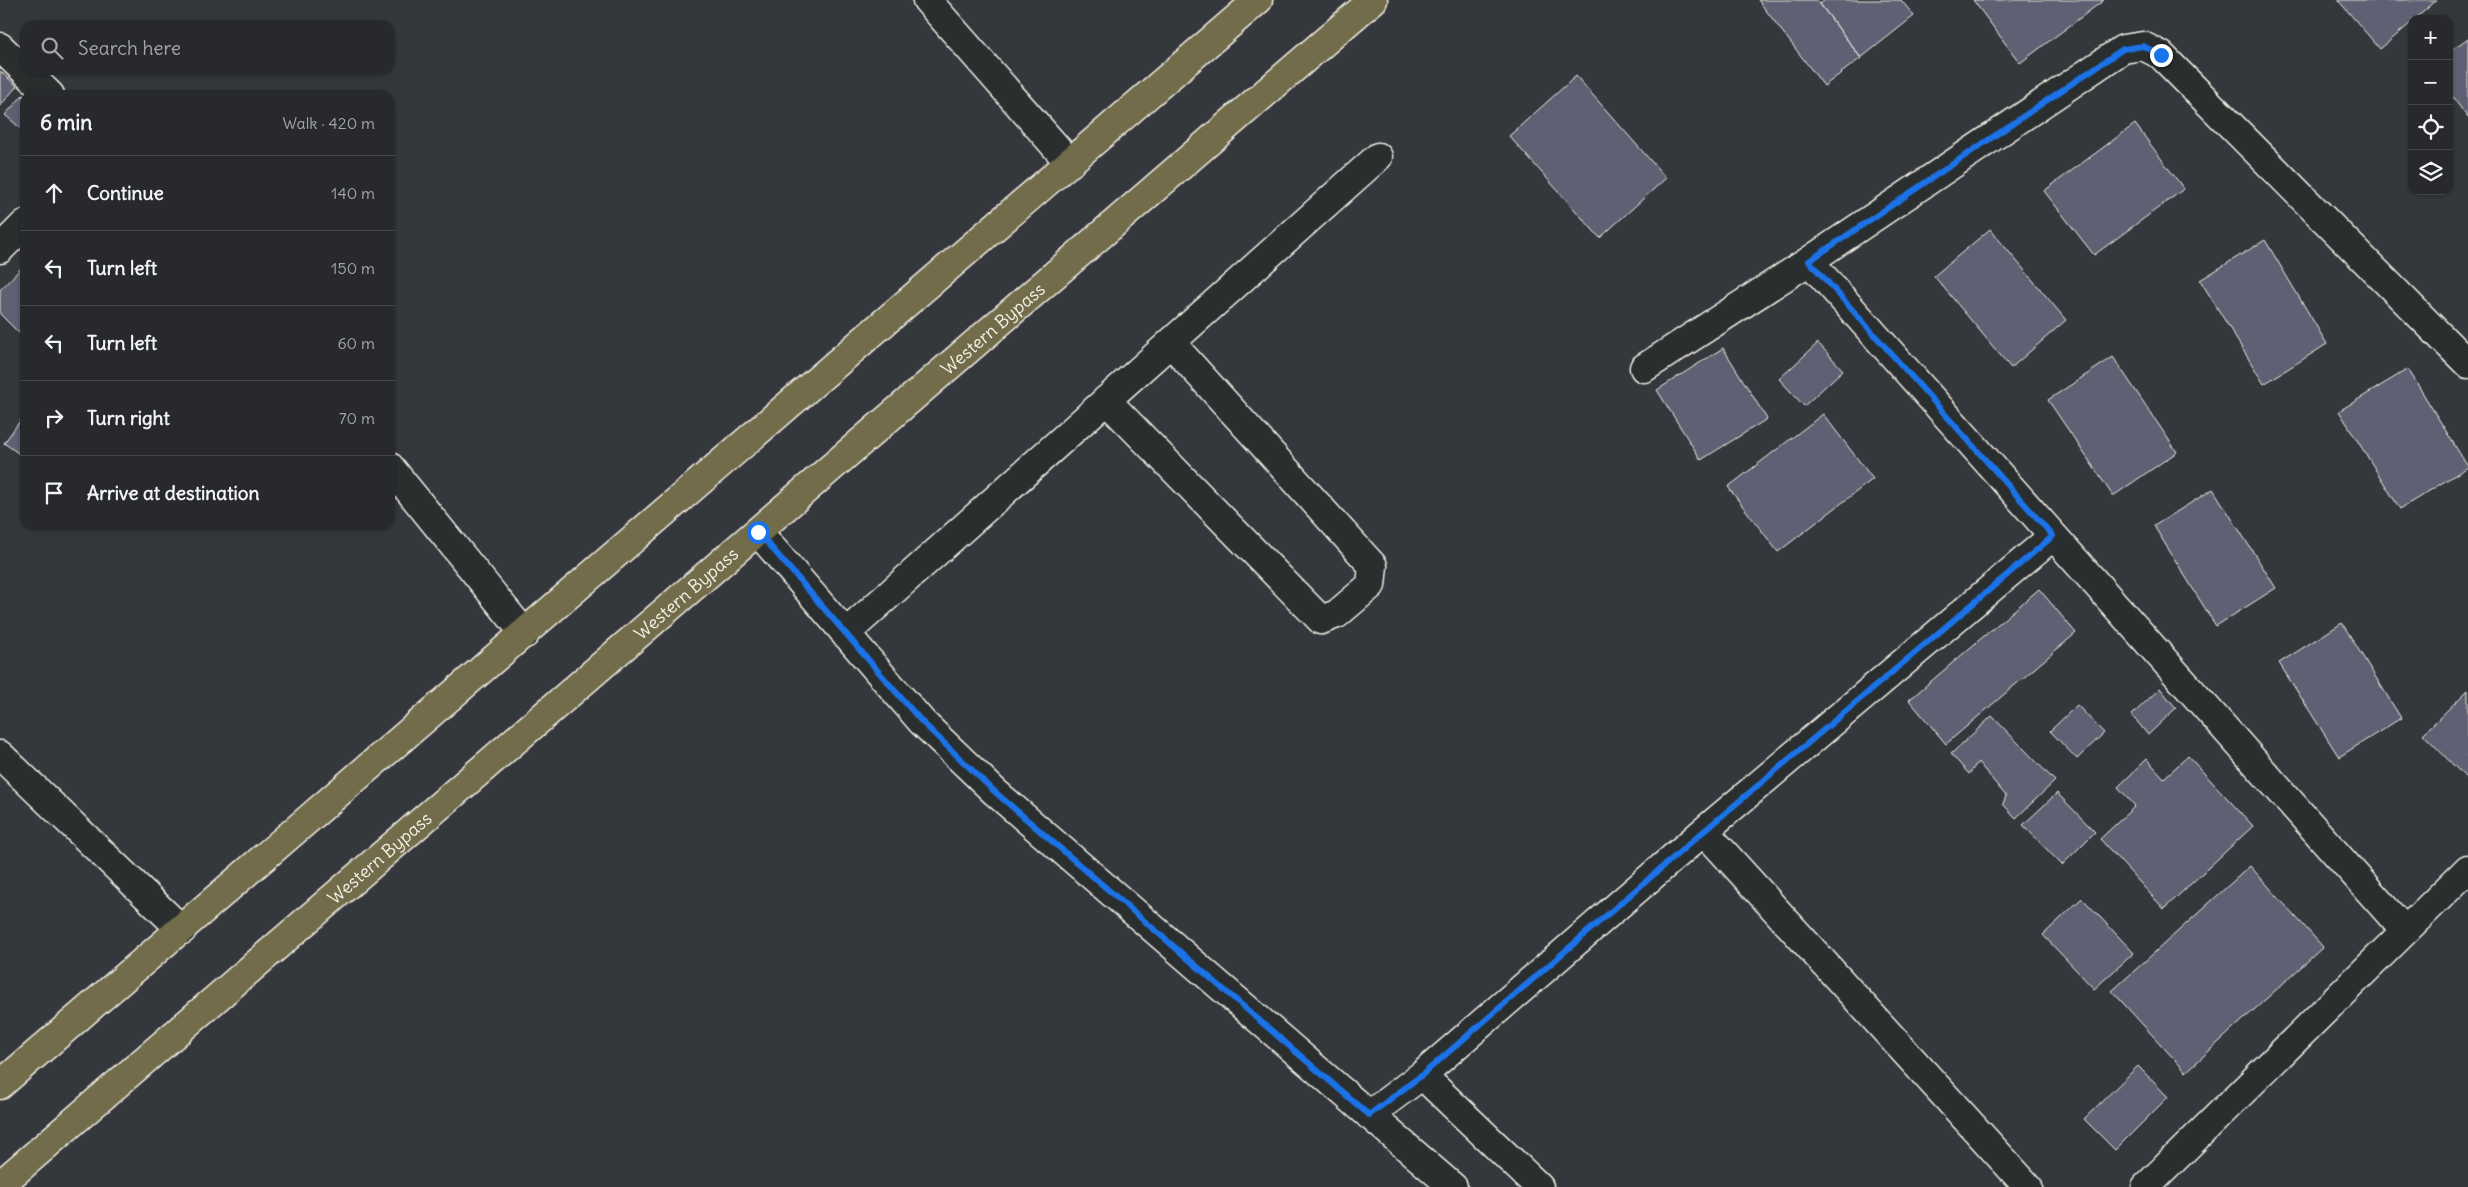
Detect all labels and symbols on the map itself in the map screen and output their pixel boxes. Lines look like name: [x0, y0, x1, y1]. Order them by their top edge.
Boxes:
route end: [2150, 44, 2173, 67]
street label: Western Bypass: [936, 277, 1049, 380]
route start: [747, 521, 770, 544]
street label: Western Bypass: [629, 542, 743, 644]
street label: Western Bypass: [322, 806, 436, 909]

